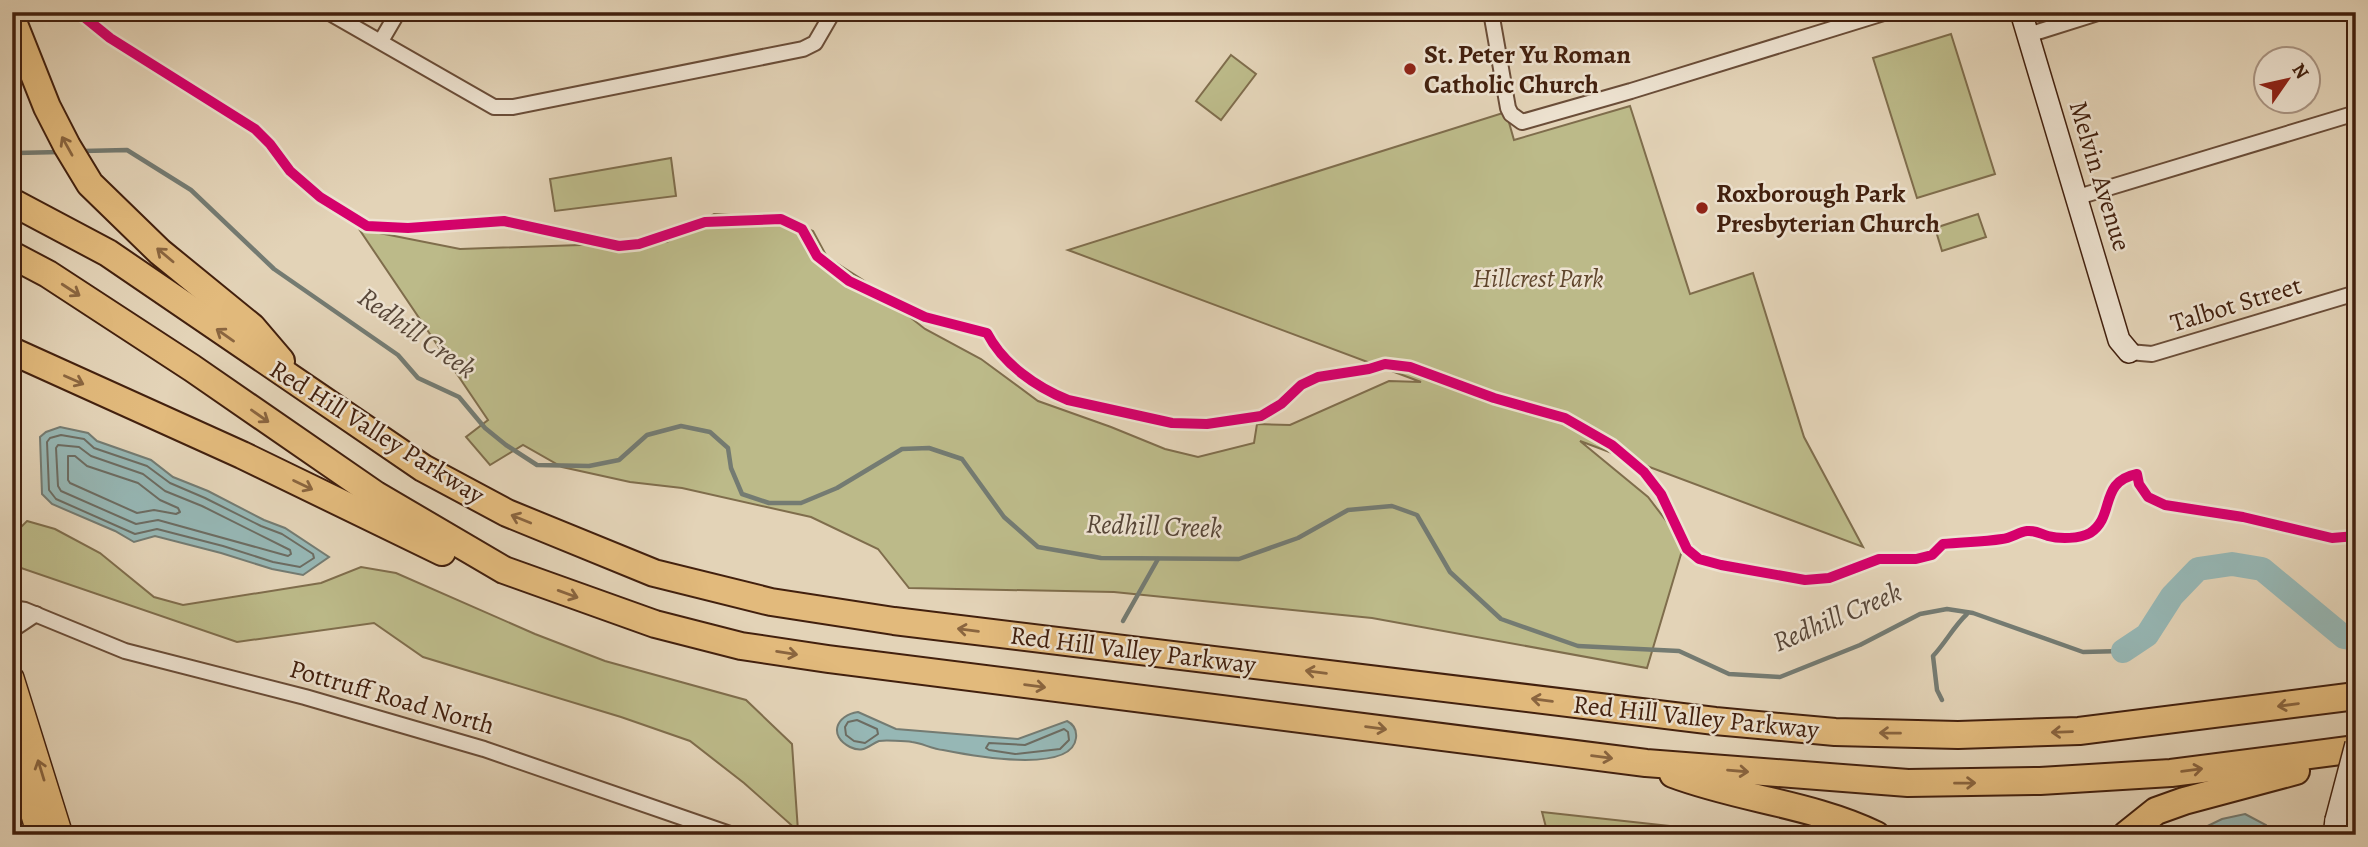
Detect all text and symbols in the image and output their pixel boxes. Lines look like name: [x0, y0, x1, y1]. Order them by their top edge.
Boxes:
place label: St. Peter Yu Roman Catholic Church: [1424, 37, 1631, 102]
north arrow: [2252, 46, 2322, 116]
text: N: [2286, 58, 2315, 84]
marker: St. Peter Yu Roman Catholic Church: [1402, 61, 1418, 77]
street label: Melvin Avenue: [2061, 97, 2139, 255]
one-way arrow: [60, 136, 73, 157]
place label: Roxborough Park Presbyterian Church: [1716, 176, 1940, 241]
marker: Roxborough Park Presbyterian Church: [1694, 200, 1710, 216]
one-way arrow: [156, 248, 174, 263]
park label: Hillcrest Park: [1472, 261, 1604, 296]
street label: Talbot Street: [2166, 267, 2306, 340]
water label: Redhill Creek: [350, 278, 484, 388]
one-way arrow: [61, 282, 80, 297]
one-way arrow: [216, 327, 236, 341]
street label: Red Hill Valley Parkway: [263, 352, 491, 513]
one-way arrow: [63, 374, 84, 387]
one-way arrow: [250, 409, 269, 423]
one-way arrow: [292, 479, 313, 492]
water label: Redhill Creek: [1085, 505, 1223, 547]
one-way arrow: [510, 512, 532, 525]
water label: Redhill Creek: [1767, 573, 1907, 661]
one-way arrow: [557, 589, 579, 601]
street label: Red Hill Valley Parkway: [1008, 618, 1258, 682]
one-way arrow: [958, 624, 980, 637]
one-way arrow: [775, 647, 798, 660]
street label: Pottruff Road North: [285, 651, 499, 743]
one-way arrow: [1305, 666, 1328, 679]
one-way arrow: [1023, 679, 1045, 692]
street label: Red Hill Valley Parkway: [1571, 687, 1821, 747]
one-way arrow: [1531, 693, 1554, 706]
one-way arrow: [2277, 699, 2300, 712]
one-way arrow: [1365, 722, 1387, 735]
one-way arrow: [2051, 725, 2074, 738]
one-way arrow: [1879, 727, 1902, 740]
one-way arrow: [1590, 751, 1613, 764]
one-way arrow: [33, 759, 46, 781]
one-way arrow: [2180, 764, 2203, 777]
one-way arrow: [1726, 765, 1749, 778]
one-way arrow: [1953, 776, 1976, 789]

